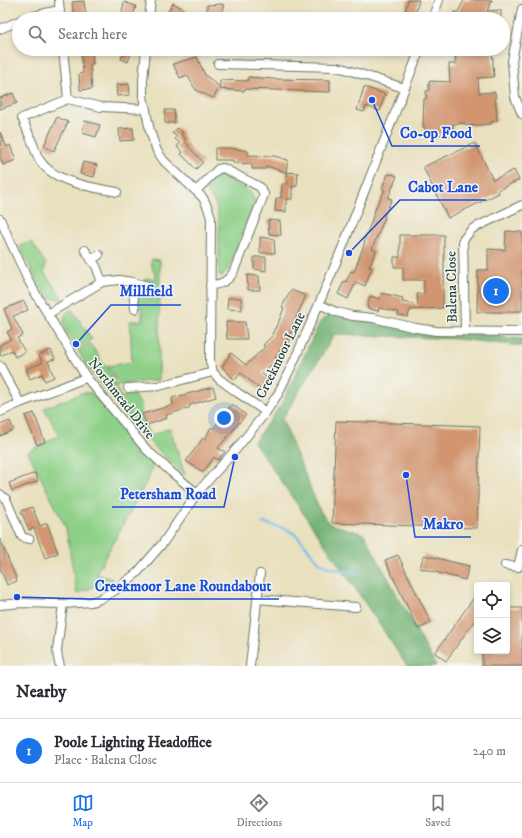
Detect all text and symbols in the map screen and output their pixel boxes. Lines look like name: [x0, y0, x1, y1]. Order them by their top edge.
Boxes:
search box: [12, 12, 510, 56]
icon: search: [26, 23, 48, 45]
text: Search here: [58, 25, 127, 44]
callout: Co-op Food: [392, 119, 480, 146]
text: Co-op Food: [400, 124, 473, 143]
callout: Cabot Lane: [400, 173, 486, 200]
text: Cabot Lane: [408, 178, 479, 197]
street label: Balena Close: [442, 251, 462, 323]
pin: 1: [483, 276, 509, 306]
callout: Millfield: [111, 278, 181, 305]
text: Millfield: [119, 282, 173, 301]
street label: Creekmoor Lane: [252, 309, 310, 402]
street label: Northmead Drive: [84, 354, 159, 443]
your location: [214, 408, 234, 428]
callout: Petersham Road: [112, 480, 224, 507]
text: Petersham Road: [120, 485, 217, 504]
callout: Makro: [415, 510, 471, 537]
text: Makro: [423, 515, 464, 534]
callout: Creekmoor Lane Roundabout: [86, 572, 279, 599]
text: Creekmoor Lane Roundabout: [95, 577, 272, 596]
map controls: [474, 582, 510, 654]
button: locate: [474, 582, 510, 618]
button: layers: [474, 618, 510, 654]
text: Nearby: [16, 681, 66, 703]
text: Poole Lighting Headoffice: [54, 733, 212, 752]
text: 1: [27, 743, 31, 759]
text: 240 m: [473, 743, 506, 759]
text: Place · Balena Close: [54, 752, 157, 768]
tab: Map: [72, 792, 94, 830]
tab: Directions: [237, 792, 282, 830]
tab: Saved: [425, 792, 450, 830]

